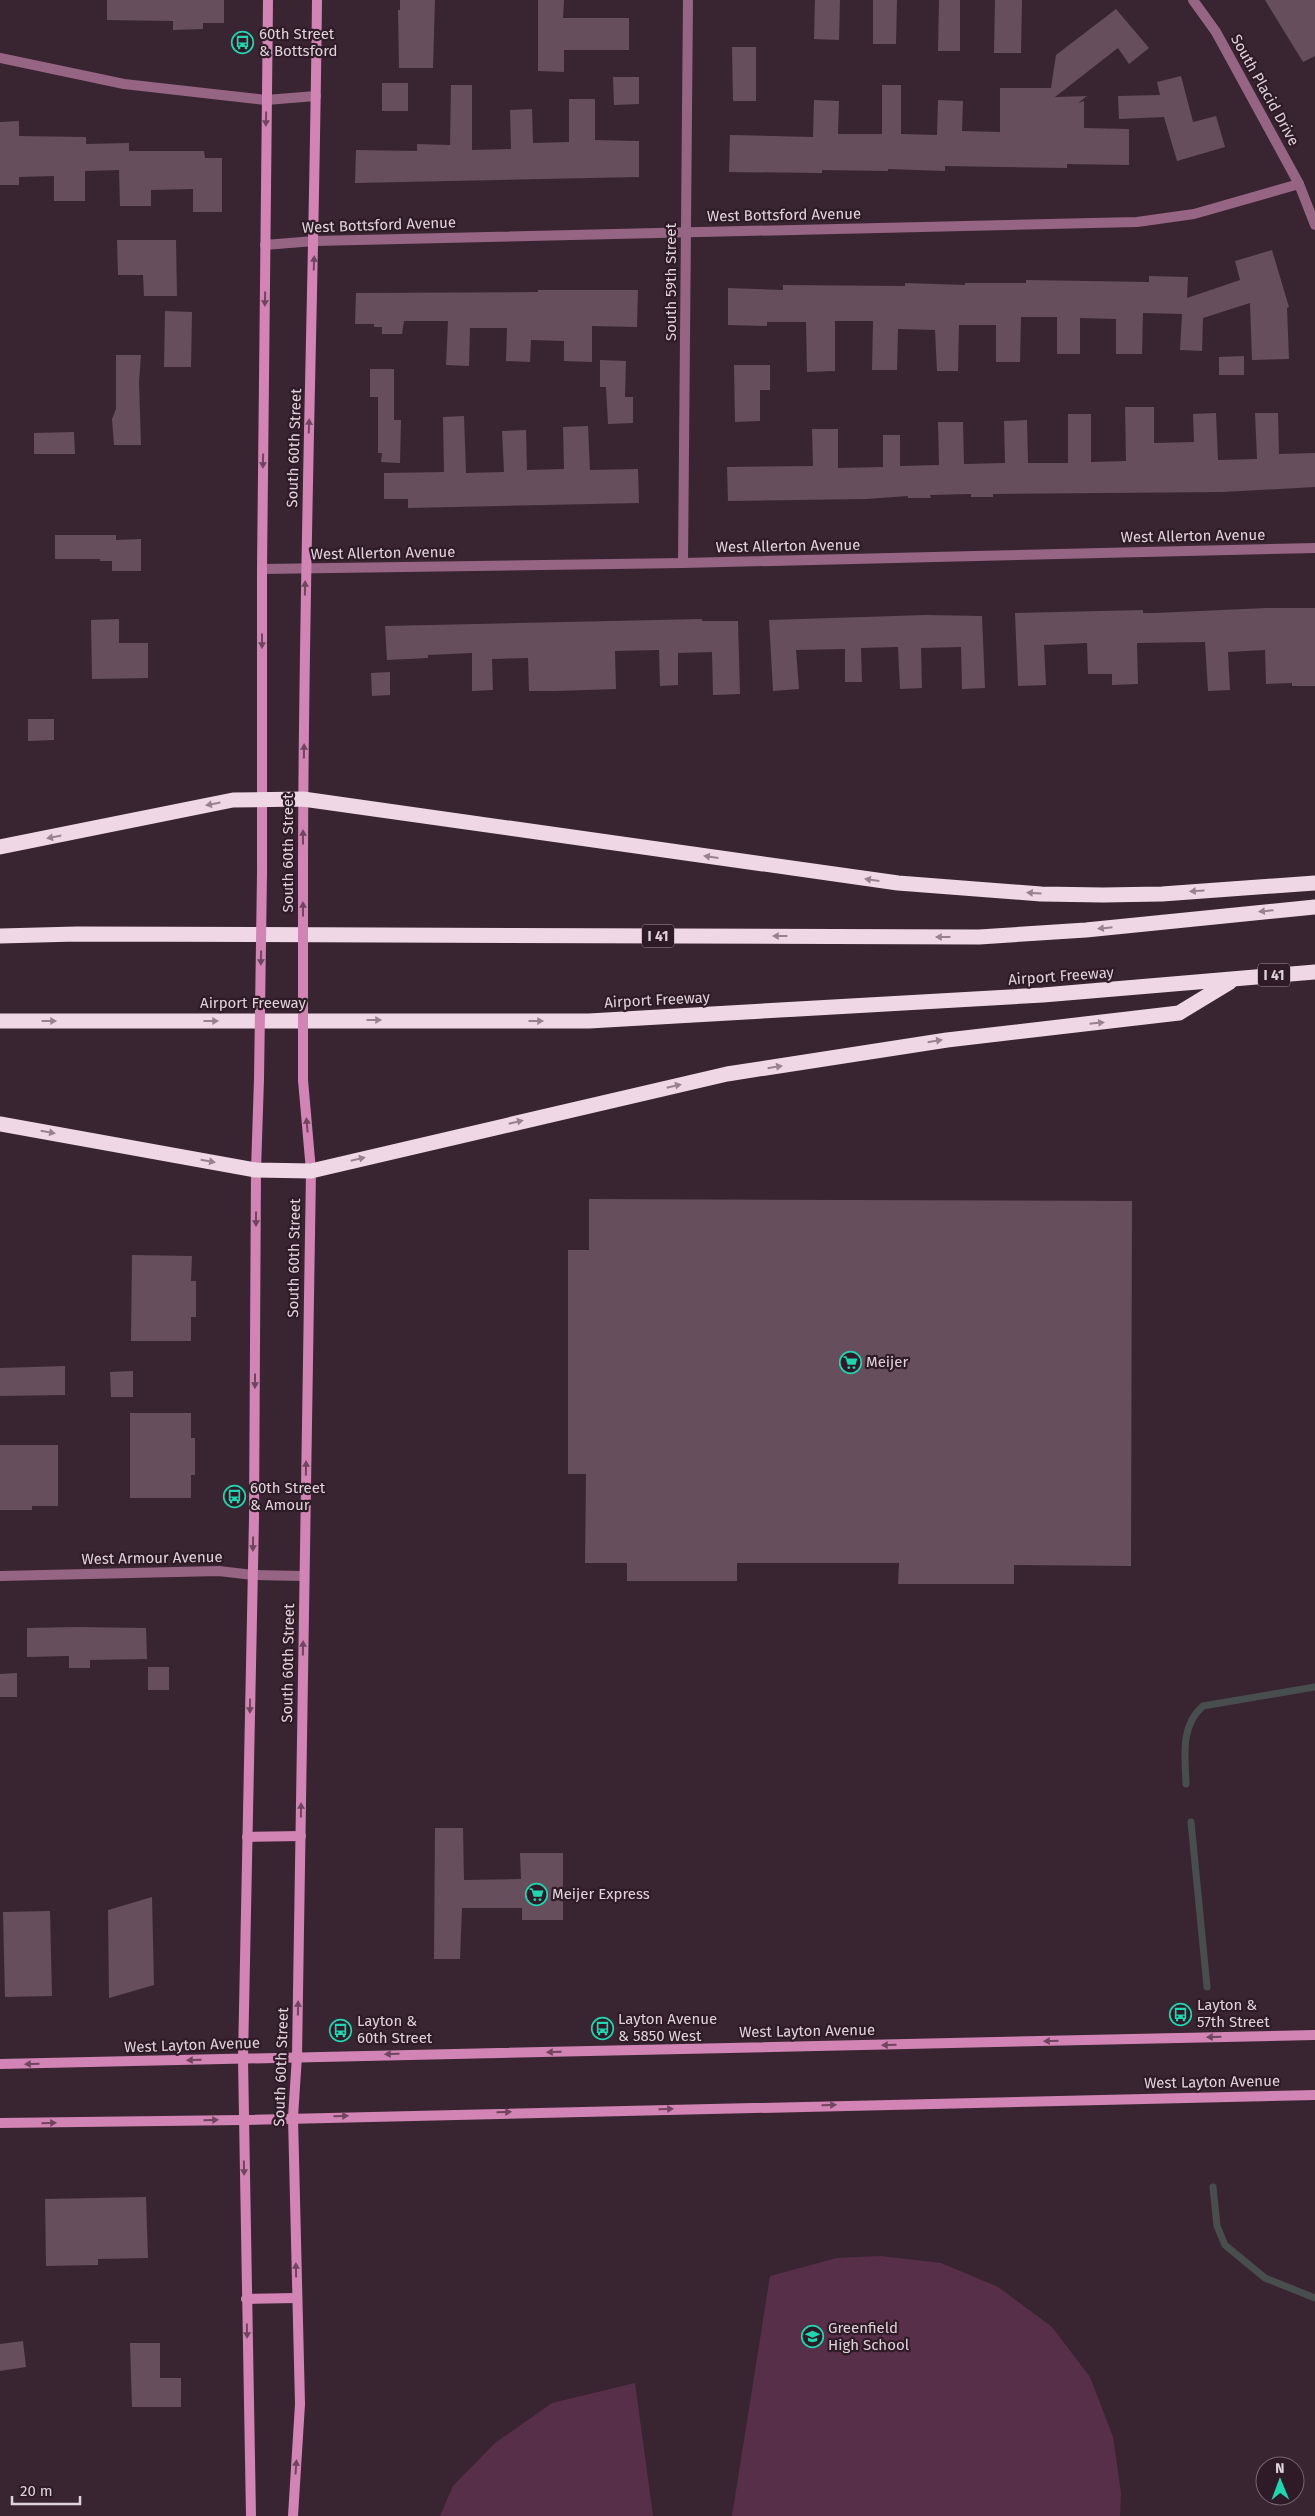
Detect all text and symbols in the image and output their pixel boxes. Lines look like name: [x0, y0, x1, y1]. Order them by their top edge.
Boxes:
place label: 60th Street & Bottsford: [259, 25, 338, 60]
bus stop icon: 60th Street & Bottsford: [231, 31, 255, 55]
street label: South Placid Drive: [1227, 31, 1303, 149]
one-way arrow: [262, 111, 270, 127]
street label: West Bottsford Avenue: [707, 205, 861, 225]
street label: West Bottsford Avenue: [302, 213, 456, 237]
street label: South 59th Street: [662, 222, 680, 341]
one-way arrow: [310, 255, 318, 271]
one-way arrow: [260, 291, 268, 307]
street label: South 60th Street: [283, 388, 305, 508]
one-way arrow: [306, 418, 314, 434]
one-way arrow: [259, 453, 267, 469]
street label: West Allerton Avenue: [1121, 526, 1265, 546]
street label: West Allerton Avenue: [716, 536, 860, 556]
street label: West Allerton Avenue: [311, 543, 455, 563]
one-way arrow: [301, 580, 309, 596]
one-way arrow: [258, 633, 266, 649]
one-way arrow: [300, 742, 308, 758]
street label: South 60th Street: [279, 793, 297, 913]
one-way arrow: [205, 800, 220, 808]
one-way arrow: [299, 829, 307, 845]
one-way arrow: [45, 833, 61, 841]
one-way arrow: [703, 853, 719, 861]
one-way arrow: [864, 875, 880, 883]
one-way arrow: [1188, 888, 1204, 896]
one-way arrow: [1026, 889, 1042, 897]
one-way arrow: [299, 900, 307, 916]
one-way arrow: [1258, 908, 1274, 916]
road number: I 41: [642, 924, 674, 948]
one-way arrow: [1097, 924, 1113, 932]
one-way arrow: [772, 932, 788, 940]
one-way arrow: [934, 933, 950, 941]
one-way arrow: [257, 950, 265, 966]
street label: Airport Freeway: [1008, 963, 1115, 989]
road number: I 41: [1258, 964, 1290, 986]
street label: Airport Freeway: [604, 988, 711, 1012]
street label: Airport Freeway: [200, 994, 307, 1012]
one-way arrow: [41, 1017, 57, 1025]
one-way arrow: [203, 1017, 219, 1025]
one-way arrow: [366, 1017, 382, 1025]
one-way arrow: [528, 1017, 544, 1025]
one-way arrow: [1089, 1019, 1105, 1027]
one-way arrow: [928, 1037, 944, 1045]
one-way arrow: [767, 1062, 783, 1070]
one-way arrow: [667, 1082, 682, 1090]
one-way arrow: [302, 1117, 310, 1133]
one-way arrow: [509, 1118, 524, 1126]
one-way arrow: [40, 1129, 56, 1137]
one-way arrow: [350, 1155, 365, 1163]
one-way arrow: [200, 1158, 216, 1166]
street label: South 60th Street: [284, 1198, 304, 1318]
one-way arrow: [252, 1211, 260, 1227]
supermarket icon: Meijer: [838, 1350, 862, 1374]
place label: Meijer: [866, 1353, 908, 1371]
one-way arrow: [251, 1373, 259, 1389]
one-way arrow: [302, 1459, 310, 1475]
place label: 60th Street & Amour: [250, 1479, 326, 1514]
bus stop icon: 60th Street & Amour: [222, 1485, 246, 1509]
one-way arrow: [249, 1536, 257, 1552]
street label: West Armour Avenue: [81, 1548, 223, 1568]
street label: South 60th Street: [278, 1603, 298, 1723]
one-way arrow: [299, 1639, 307, 1655]
one-way arrow: [246, 1698, 254, 1714]
one-way arrow: [297, 1802, 305, 1818]
supermarket icon: Meijer Express: [524, 1882, 548, 1906]
place label: Meijer Express: [552, 1885, 650, 1903]
place label: Layton & 57th Street: [1197, 1996, 1270, 2031]
one-way arrow: [294, 1999, 302, 2015]
bus stop icon: Layton & 57th Street: [1169, 2002, 1193, 2026]
street label: South 60th Street: [270, 2007, 292, 2127]
place label: Layton Avenue & 5850 West: [618, 2010, 717, 2045]
place label: Layton & 60th Street: [357, 2012, 433, 2047]
bus stop icon: Layton Avenue & 5850 West: [590, 2016, 614, 2040]
bus stop icon: Layton & 60th Street: [329, 2018, 353, 2042]
street label: West Layton Avenue: [739, 2021, 875, 2041]
one-way arrow: [1206, 2033, 1222, 2041]
street label: West Layton Avenue: [124, 2034, 260, 2056]
one-way arrow: [1043, 2037, 1059, 2045]
one-way arrow: [881, 2041, 897, 2049]
one-way arrow: [546, 2048, 562, 2056]
one-way arrow: [383, 2051, 399, 2059]
one-way arrow: [186, 2056, 202, 2064]
one-way arrow: [23, 2060, 39, 2068]
street label: West Layton Avenue: [1144, 2072, 1280, 2092]
one-way arrow: [821, 2101, 837, 2109]
one-way arrow: [659, 2105, 675, 2113]
one-way arrow: [496, 2108, 512, 2116]
one-way arrow: [334, 2112, 350, 2120]
one-way arrow: [203, 2116, 219, 2124]
one-way arrow: [41, 2118, 57, 2126]
one-way arrow: [241, 2161, 249, 2177]
one-way arrow: [292, 2262, 300, 2278]
place label: Greenfield High School: [828, 2319, 910, 2354]
one-way arrow: [243, 2323, 251, 2339]
school or university icon: Greenfield High School: [800, 2325, 824, 2349]
north arrow: [1255, 2456, 1305, 2506]
one-way arrow: [292, 2459, 300, 2475]
text: N: [1275, 2460, 1285, 2477]
scale bar: [12, 2474, 80, 2506]
text: 20 m: [20, 2482, 53, 2500]

